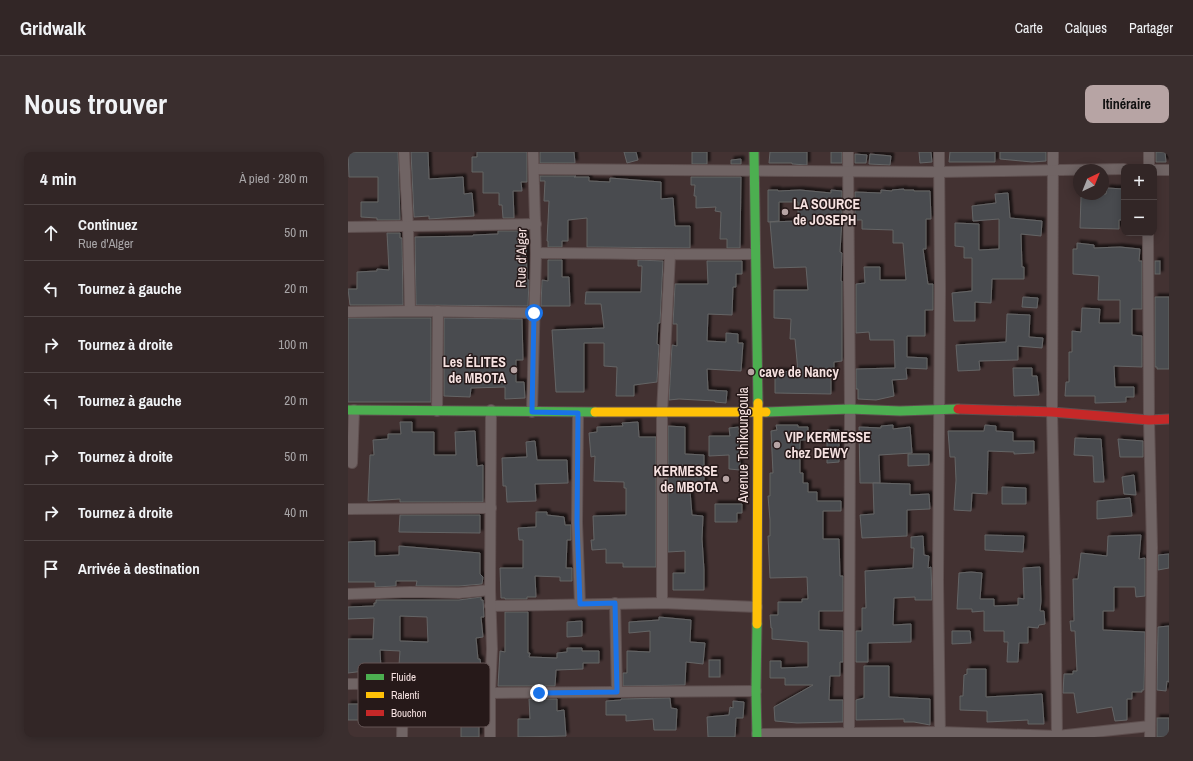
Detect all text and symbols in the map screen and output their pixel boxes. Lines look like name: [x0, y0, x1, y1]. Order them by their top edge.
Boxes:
text: Gridwalk: [20, 15, 86, 41]
text: Carte: [1015, 19, 1043, 37]
text: Calques: [1065, 19, 1107, 37]
text: Partager: [1129, 19, 1173, 37]
text: Nous trouver: [24, 85, 167, 123]
button: Itinéraire: [1085, 85, 1169, 123]
north arrow: [1073, 164, 1109, 200]
map controls: [1121, 164, 1157, 236]
button: +: [1121, 164, 1157, 200]
text: 4 min: [40, 167, 76, 190]
text: À pied · 280 m: [239, 170, 308, 187]
place label: LA SOURCE de JOSEPH: [793, 195, 861, 229]
button: −: [1121, 200, 1157, 236]
marker: LA SOURCE de JOSEPH: [780, 207, 790, 217]
text: Continuez: [78, 214, 137, 235]
icon: ahead: [40, 222, 62, 244]
text: 50 m: [284, 224, 308, 241]
street label: Rue d'Alger: [511, 228, 531, 288]
text: Rue d'Alger: [78, 235, 133, 252]
icon: left: [40, 278, 62, 300]
text: Tournez à gauche: [78, 278, 182, 299]
text: 20 m: [284, 280, 308, 297]
route start: [525, 304, 543, 322]
icon: right: [40, 334, 62, 356]
text: Tournez à droite: [78, 334, 173, 355]
text: 100 m: [278, 336, 308, 353]
place label: Les ÉLITES de MBOTA: [443, 353, 507, 387]
place label: cave de Nancy: [759, 363, 839, 381]
marker: Les ÉLITES de MBOTA: [509, 365, 519, 375]
marker: cave de Nancy: [746, 367, 756, 377]
street label: Avenue Tchikoungoula: [734, 387, 752, 504]
icon: left: [40, 390, 62, 412]
text: Tournez à gauche: [78, 390, 182, 411]
text: 20 m: [284, 392, 308, 409]
place label: VIP KERMESSE chez DEWY: [785, 428, 871, 462]
marker: VIP KERMESSE chez DEWY: [772, 440, 782, 450]
icon: right: [40, 446, 62, 468]
text: Tournez à droite: [78, 446, 173, 467]
text: 50 m: [284, 448, 308, 465]
place label: KERMESSE de MBOTA: [654, 462, 719, 496]
marker: KERMESSE de MBOTA: [721, 474, 731, 484]
icon: right: [40, 502, 62, 524]
text: Tournez à droite: [78, 502, 173, 523]
text: 40 m: [284, 504, 308, 521]
icon: arrive: [40, 558, 62, 580]
text: Arrivée à destination: [78, 558, 200, 579]
legend: [358, 663, 490, 727]
text: Fluide: [391, 670, 416, 684]
route end: [530, 684, 548, 702]
text: Ralenti: [391, 688, 420, 702]
text: Bouchon: [391, 706, 427, 720]

